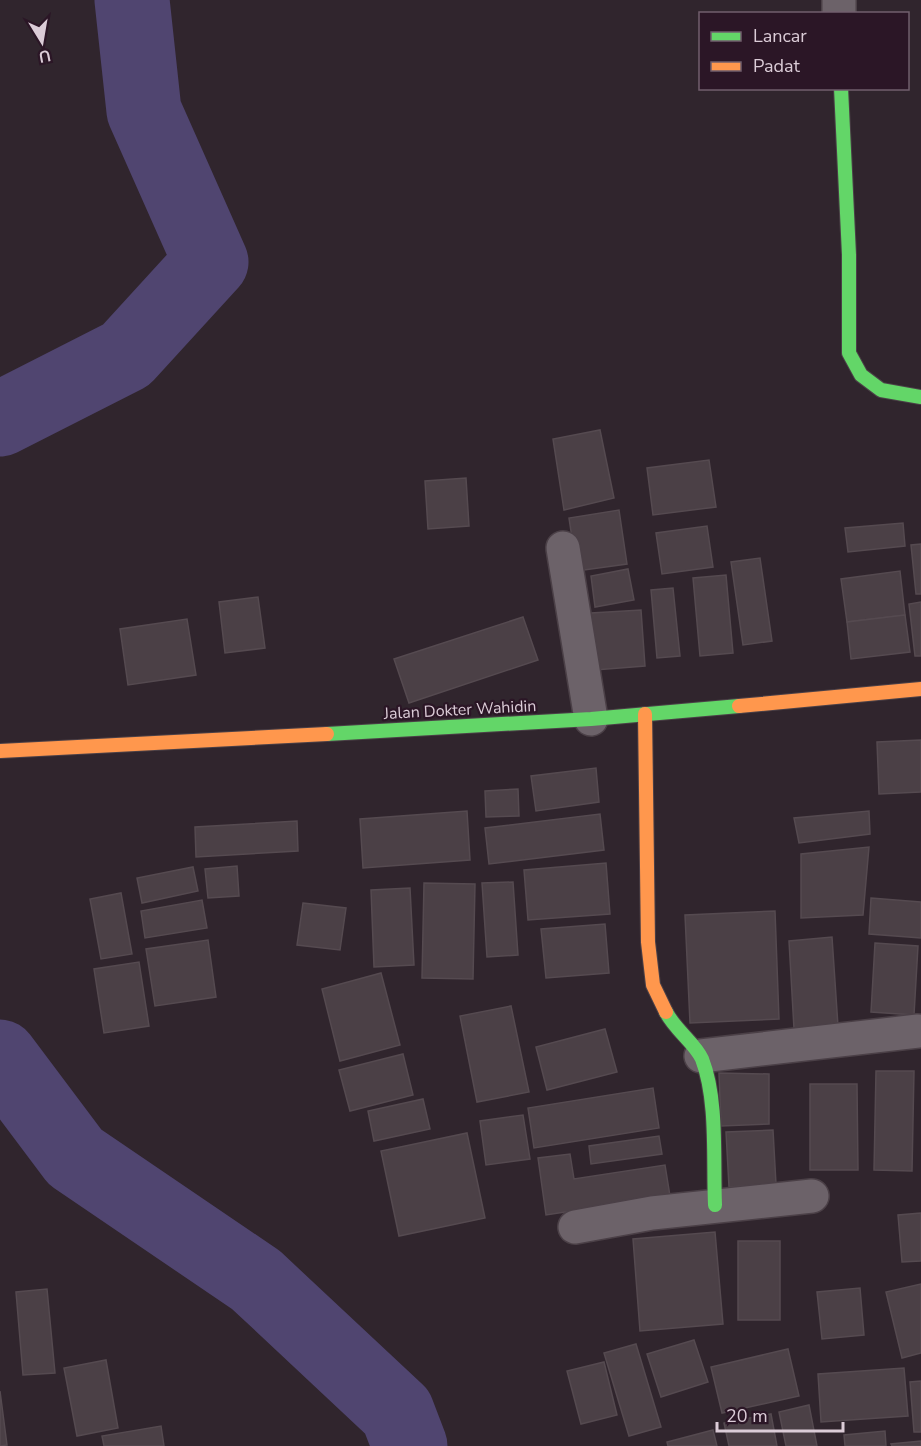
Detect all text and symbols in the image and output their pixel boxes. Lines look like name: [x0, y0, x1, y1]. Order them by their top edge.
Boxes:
north arrow: [12, 12, 72, 72]
legend: [699, 12, 909, 90]
text: Lancar: [753, 24, 807, 48]
text: U: [37, 44, 53, 68]
text: Padat: [753, 54, 801, 78]
street label: Jalan Dokter Wahidin: [382, 695, 537, 725]
scale bar: [717, 1395, 843, 1433]
text: 20 m: [726, 1404, 768, 1428]

